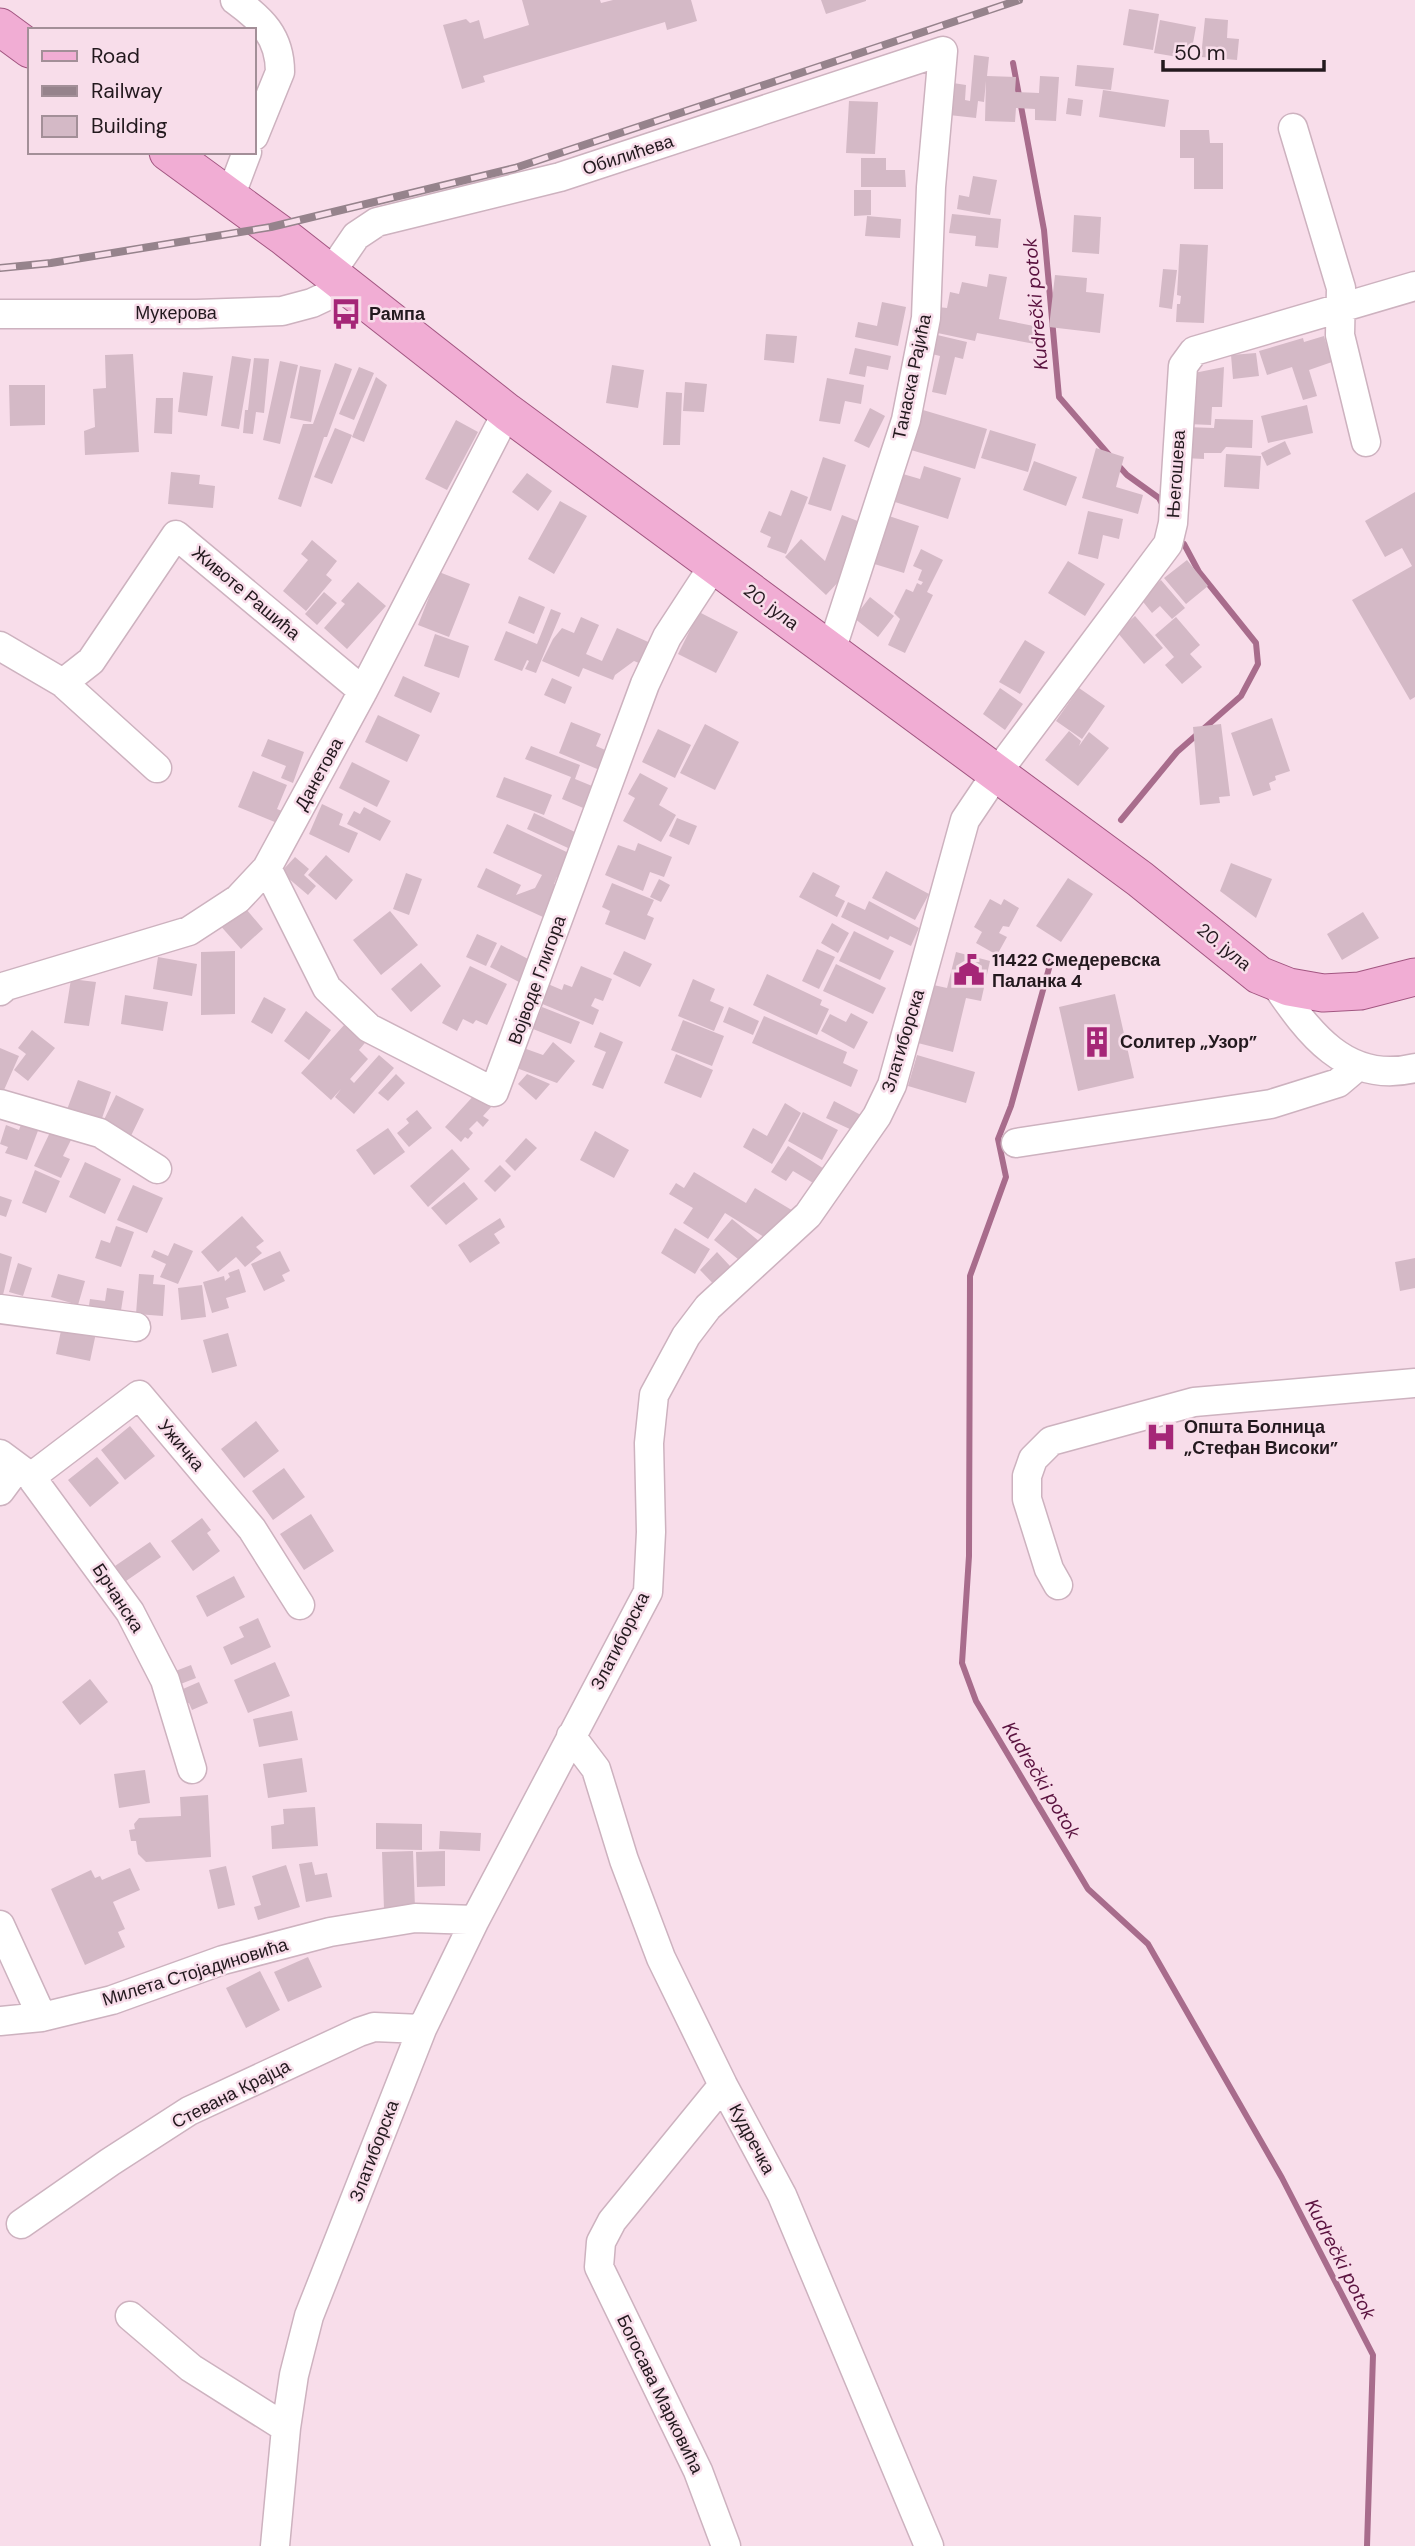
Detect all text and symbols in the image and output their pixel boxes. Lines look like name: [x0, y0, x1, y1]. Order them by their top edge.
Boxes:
legend: [28, 28, 256, 154]
scale bar: [1163, 28, 1324, 72]
text: 50 m: [1174, 39, 1225, 67]
text: Road: [91, 42, 140, 70]
text: Railway: [91, 77, 163, 105]
text: Building: [91, 112, 168, 140]
street label: Обилићева: [579, 129, 677, 181]
water label: Kudrečki potok: [1017, 237, 1054, 371]
bus stop icon: Рампа: [329, 297, 363, 331]
street label: Мукерова: [135, 301, 218, 325]
place label: Рампа: [369, 302, 426, 326]
street label: Танаска Рајића: [887, 311, 937, 442]
street label: Његошева: [1161, 428, 1191, 519]
street label: Животе Рашића: [187, 541, 306, 646]
street label: 20. јула: [739, 578, 804, 636]
street label: Данетова: [289, 733, 349, 814]
street label: Војводе Глигора: [503, 911, 572, 1048]
street label: 20. јула: [1192, 918, 1257, 977]
place label: 11422 Смедеревска Паланка 4: [992, 948, 1161, 993]
public building icon: 11422 Смедеревска Паланка 4: [952, 953, 986, 987]
street label: Златиборска: [876, 985, 930, 1096]
building icon: Солитер „Узор”: [1080, 1025, 1114, 1059]
place label: Солитер „Узор”: [1120, 1030, 1257, 1054]
street label: Ужичка: [152, 1414, 210, 1477]
place label: Општа Болница „Стефан Високи”: [1184, 1415, 1338, 1460]
hospital icon: Општа Болница „Стефан Високи”: [1144, 1420, 1178, 1454]
street label: Брчанска: [87, 1559, 150, 1638]
street label: Златиборска: [585, 1587, 655, 1694]
water label: Kudrečki potok: [997, 1717, 1087, 1844]
street label: Милета Стојадиновића: [99, 1932, 292, 2012]
street label: Стевана Крајца: [168, 2053, 295, 2134]
street label: Златиборска: [344, 2096, 405, 2205]
street label: Кудречка: [723, 2100, 781, 2179]
water label: Kudrečki potok: [1299, 2195, 1382, 2324]
street label: Богосава Марковића: [611, 2310, 709, 2478]

